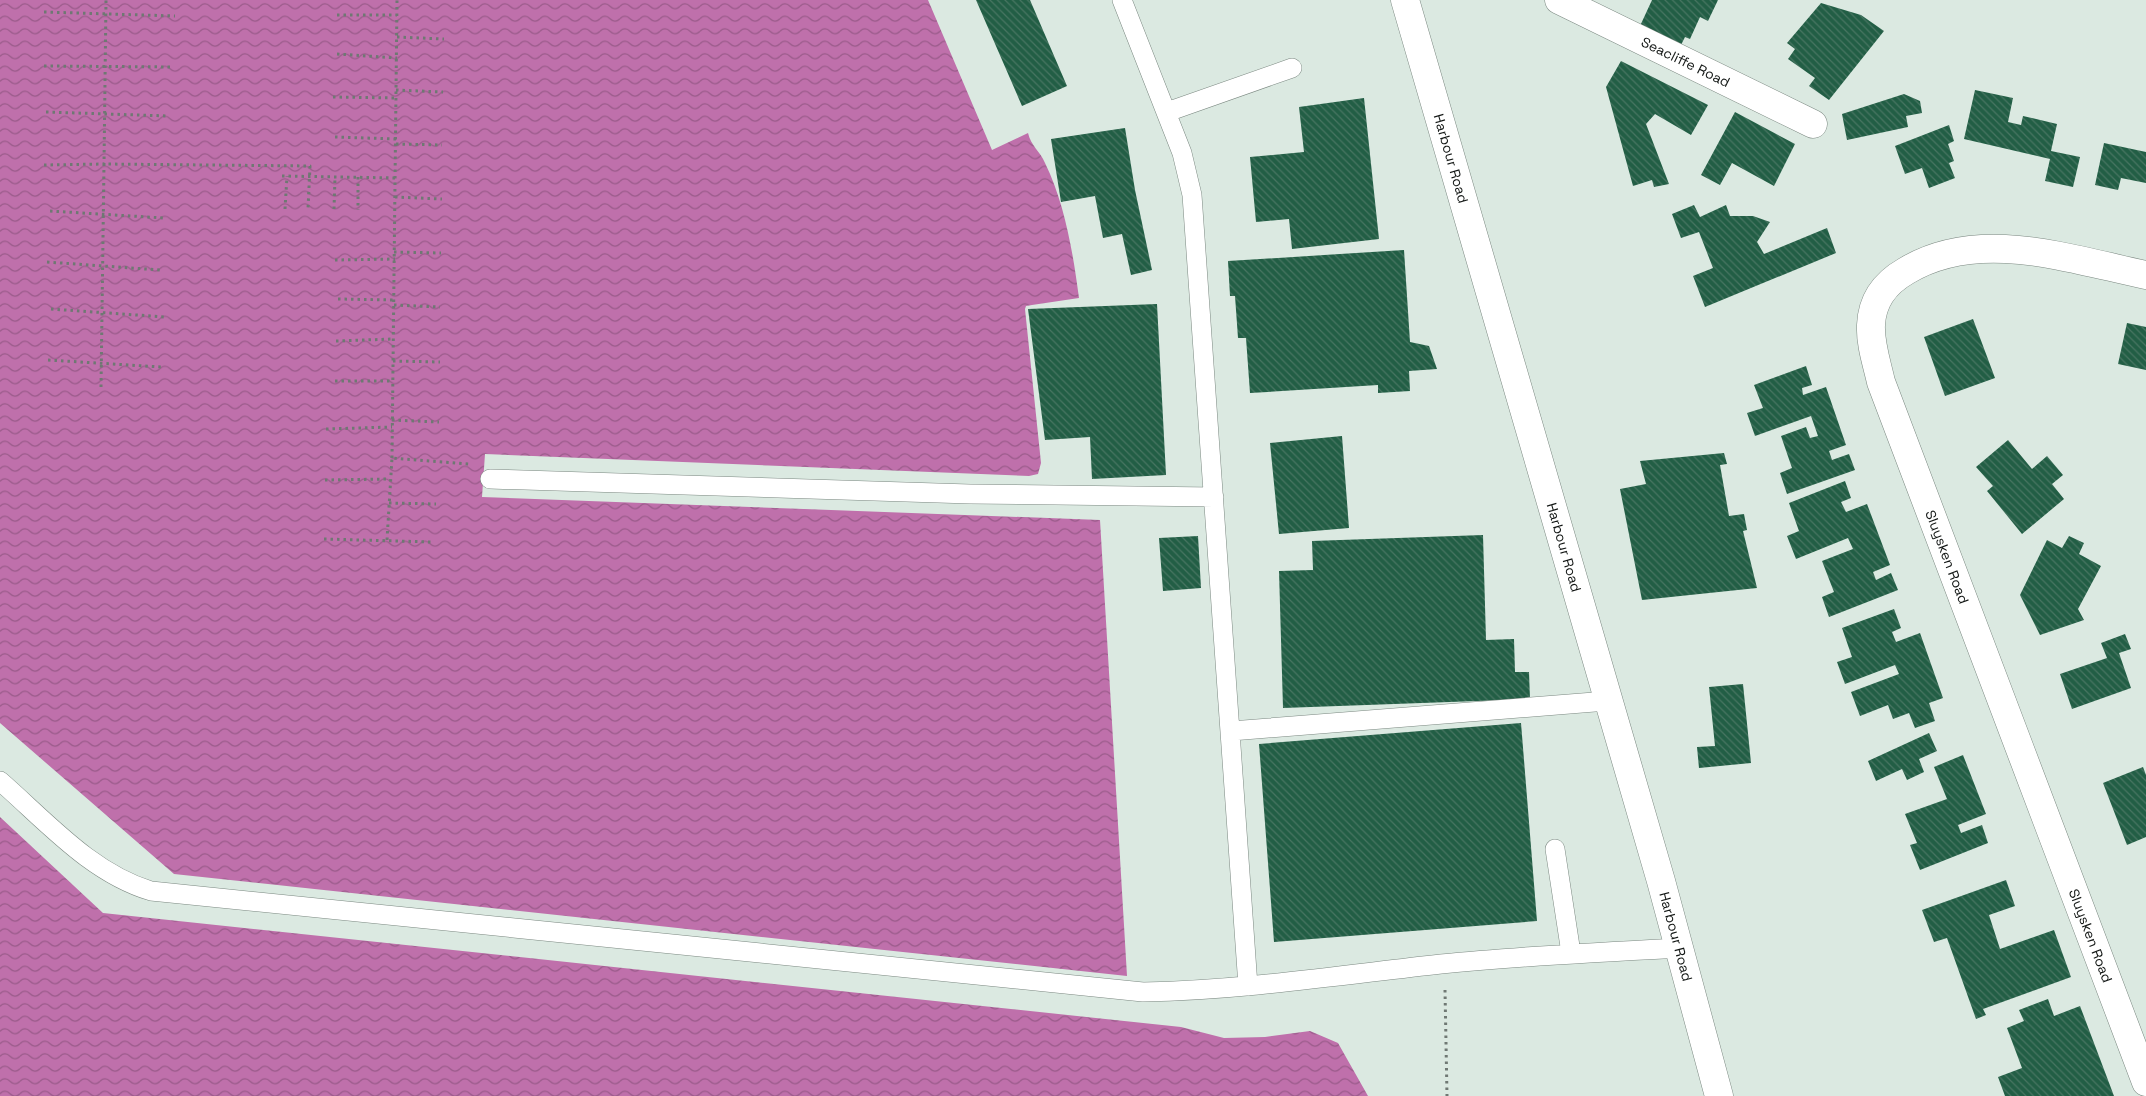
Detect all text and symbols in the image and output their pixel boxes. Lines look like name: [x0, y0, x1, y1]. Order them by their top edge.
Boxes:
street label: Seacliffe Road: [1638, 33, 1733, 91]
street label: Harbour Road: [1430, 112, 1473, 205]
street label: Harbour Road: [1543, 501, 1586, 594]
street label: Sluysken Road: [1921, 508, 1973, 606]
street label: Sluysken Road: [2065, 886, 2116, 985]
street label: Harbour Road: [1655, 890, 1697, 983]

